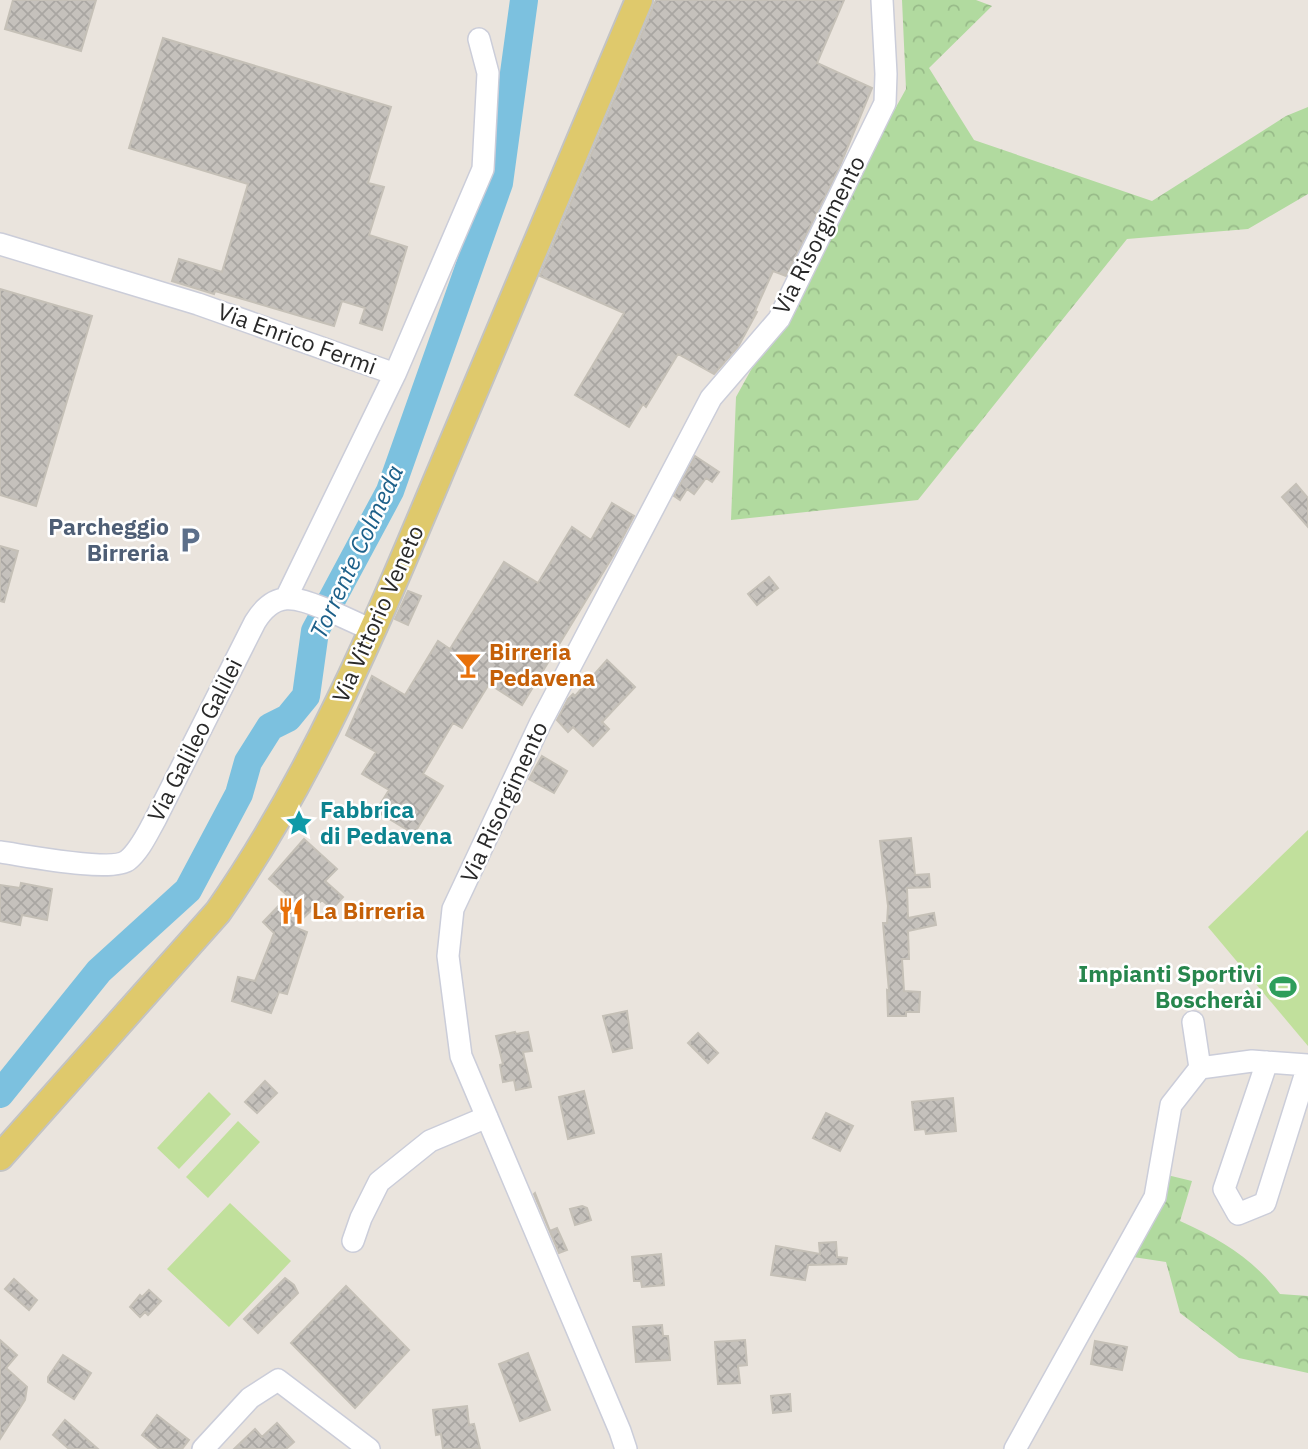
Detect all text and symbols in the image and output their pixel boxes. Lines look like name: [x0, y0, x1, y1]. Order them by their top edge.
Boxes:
street label: Via Risorgimento: [765, 150, 871, 319]
street label: Via Enrico Fermi: [214, 295, 381, 381]
water label: Torrente Colmeda: [302, 460, 410, 644]
place label: Parcheggio Birreria: [48, 511, 169, 567]
street label: Via Vittorio Veneto: [325, 520, 430, 707]
parking icon: Parcheggio Birreria: [175, 525, 205, 555]
place label: Birreria Pedavena: [489, 636, 595, 692]
bar icon: Birreria Pedavena: [453, 650, 483, 680]
street label: Via Galileo Galilei: [140, 653, 248, 826]
street label: Via Risorgimento: [453, 716, 554, 887]
place label: Fabbrica di Pedavena: [320, 794, 452, 850]
place icon: Fabbrica di Pedavena: [284, 808, 314, 838]
place label: La Birreria: [312, 895, 425, 925]
restaurant icon: La Birreria: [276, 896, 306, 926]
place label: Impianti Sportivi Boscherài: [1078, 958, 1262, 1014]
sports icon: Impianti Sportivi Boscherài: [1268, 972, 1298, 1002]

